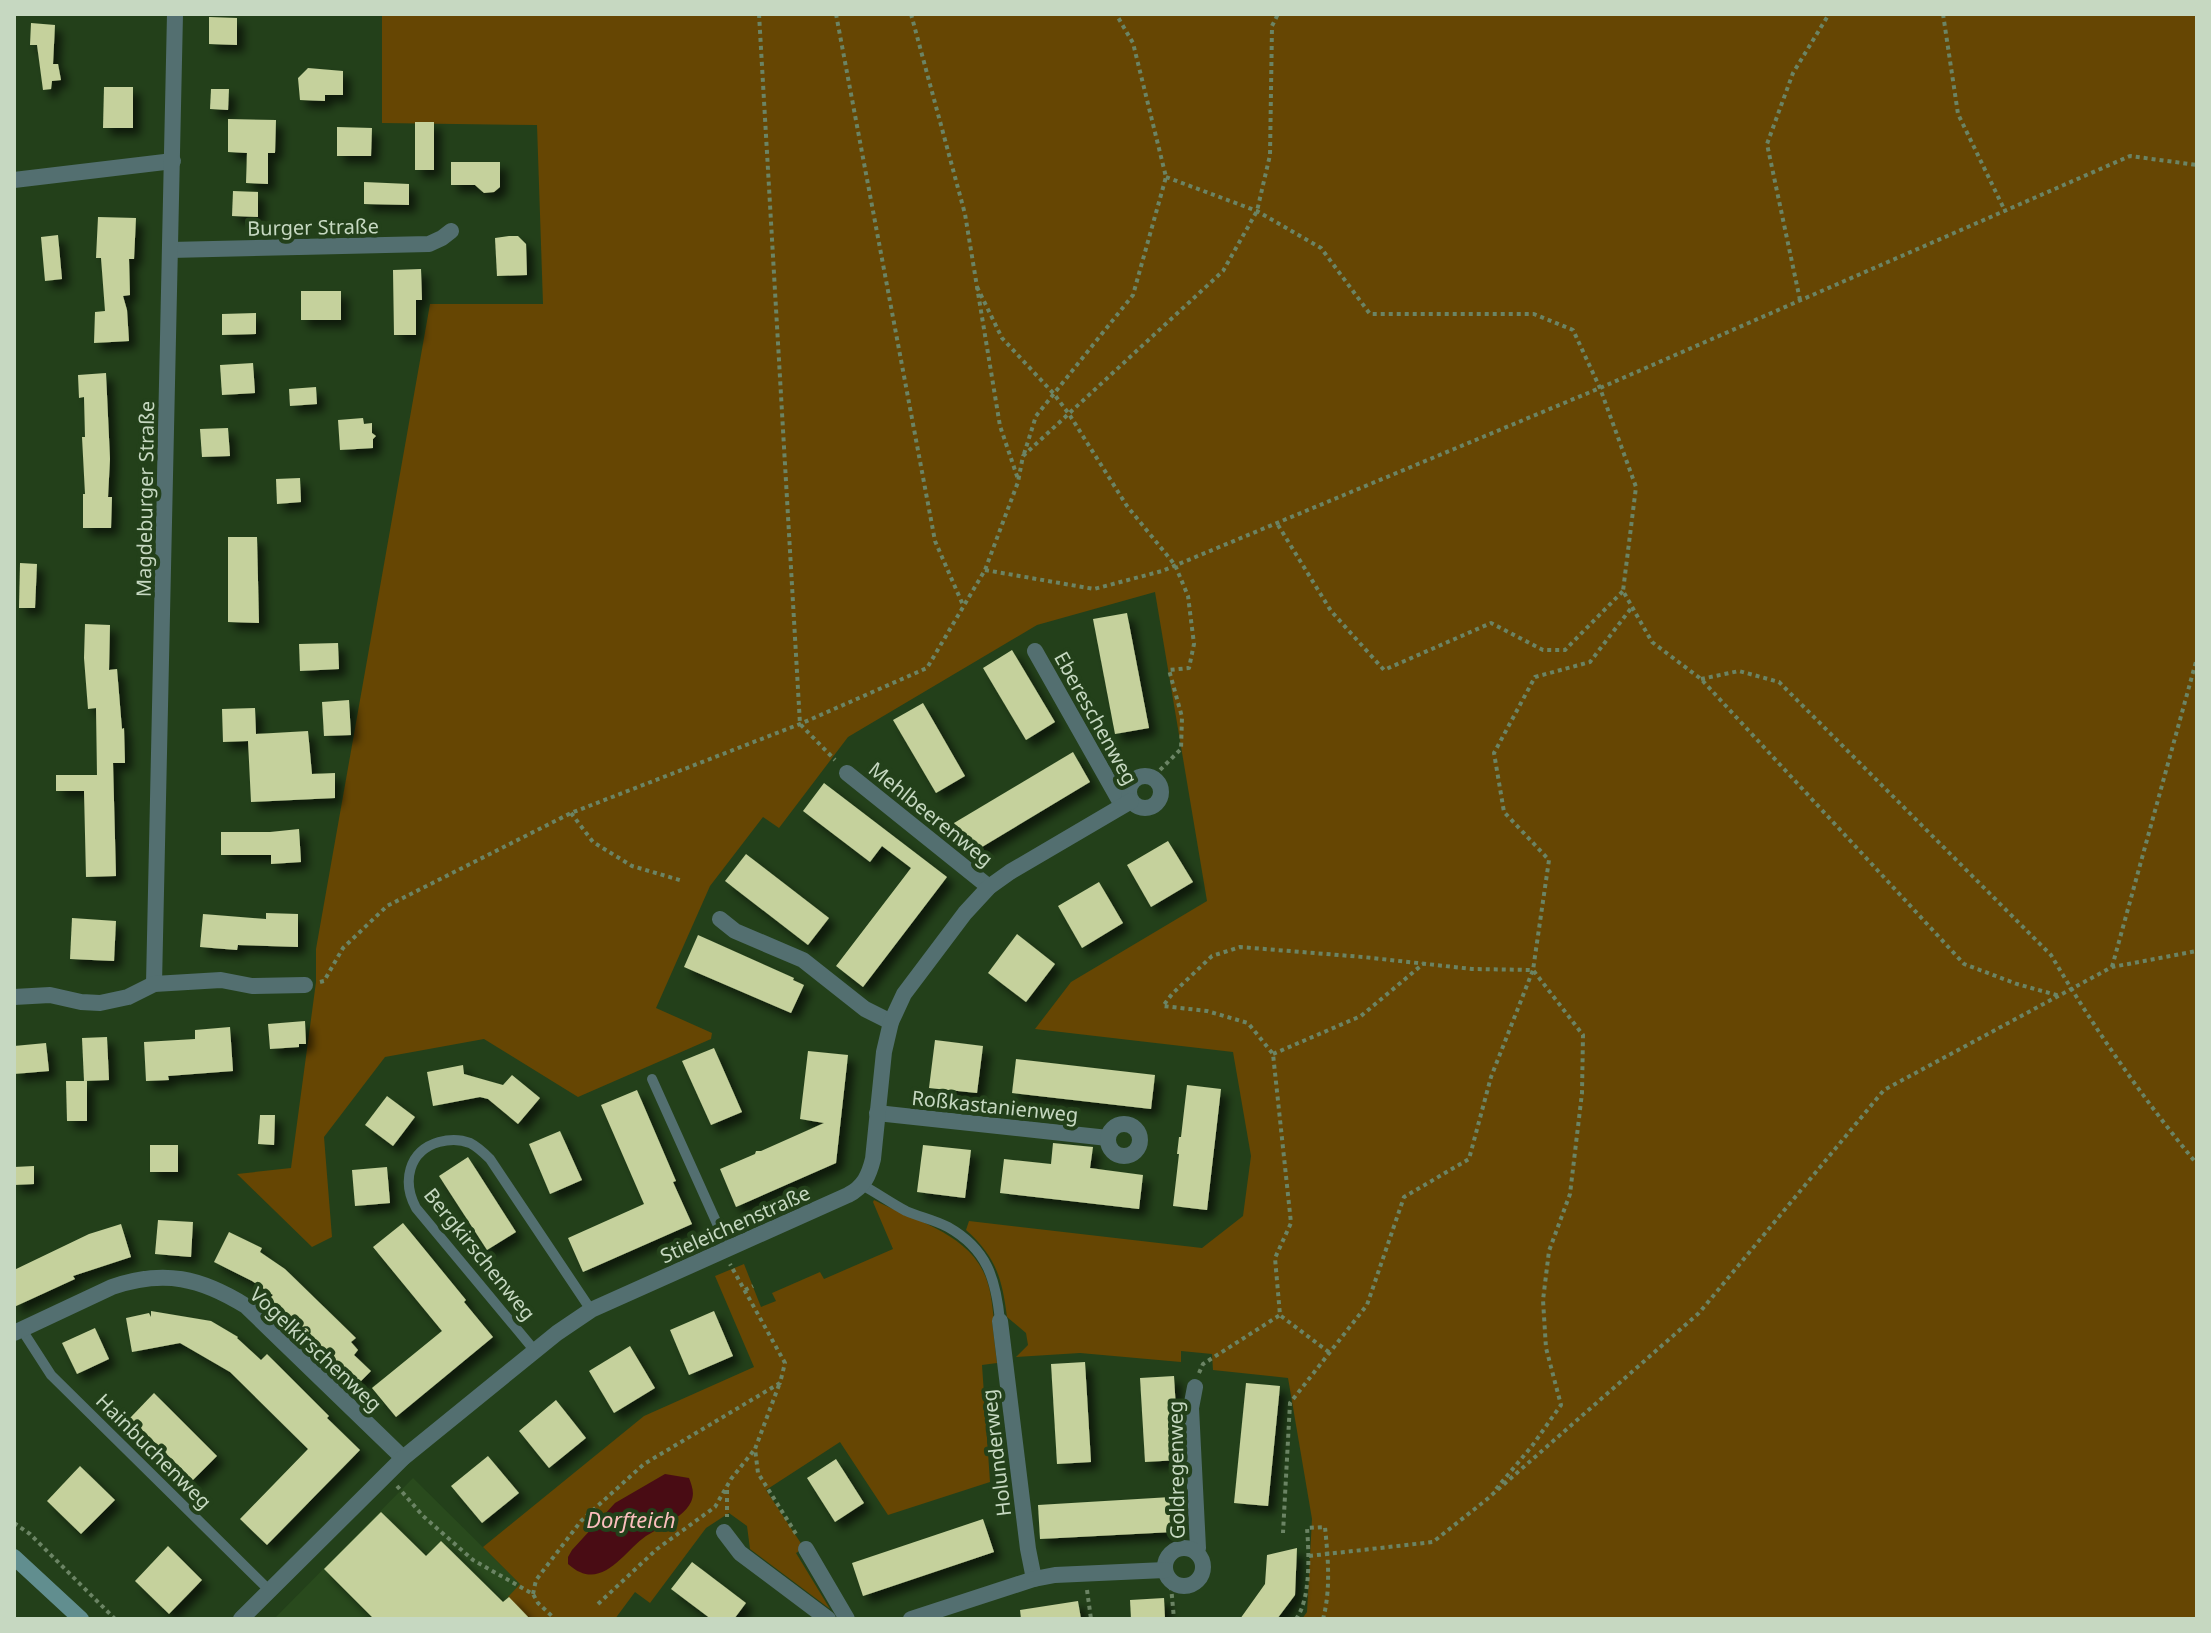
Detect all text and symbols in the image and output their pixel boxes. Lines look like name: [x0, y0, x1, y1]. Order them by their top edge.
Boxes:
street label: Burger Straße: [247, 212, 379, 242]
street label: Magdeburger Straße: [130, 401, 160, 597]
street label: Ebereschenweg: [1048, 647, 1144, 789]
street label: Mehlbeerenweg: [863, 755, 999, 873]
street label: Roßkastanienweg: [910, 1084, 1080, 1128]
street label: Stieleichenstraße: [656, 1179, 814, 1269]
street label: Bergkirschenweg: [418, 1182, 542, 1326]
street label: Vogelkirschenweg: [244, 1281, 388, 1417]
street label: Hainbuchenweg: [90, 1387, 218, 1515]
street label: Holunderweg: [975, 1388, 1017, 1518]
street label: Goldregenweg: [1161, 1401, 1191, 1539]
water label: Dorfteich: [586, 1504, 676, 1534]

